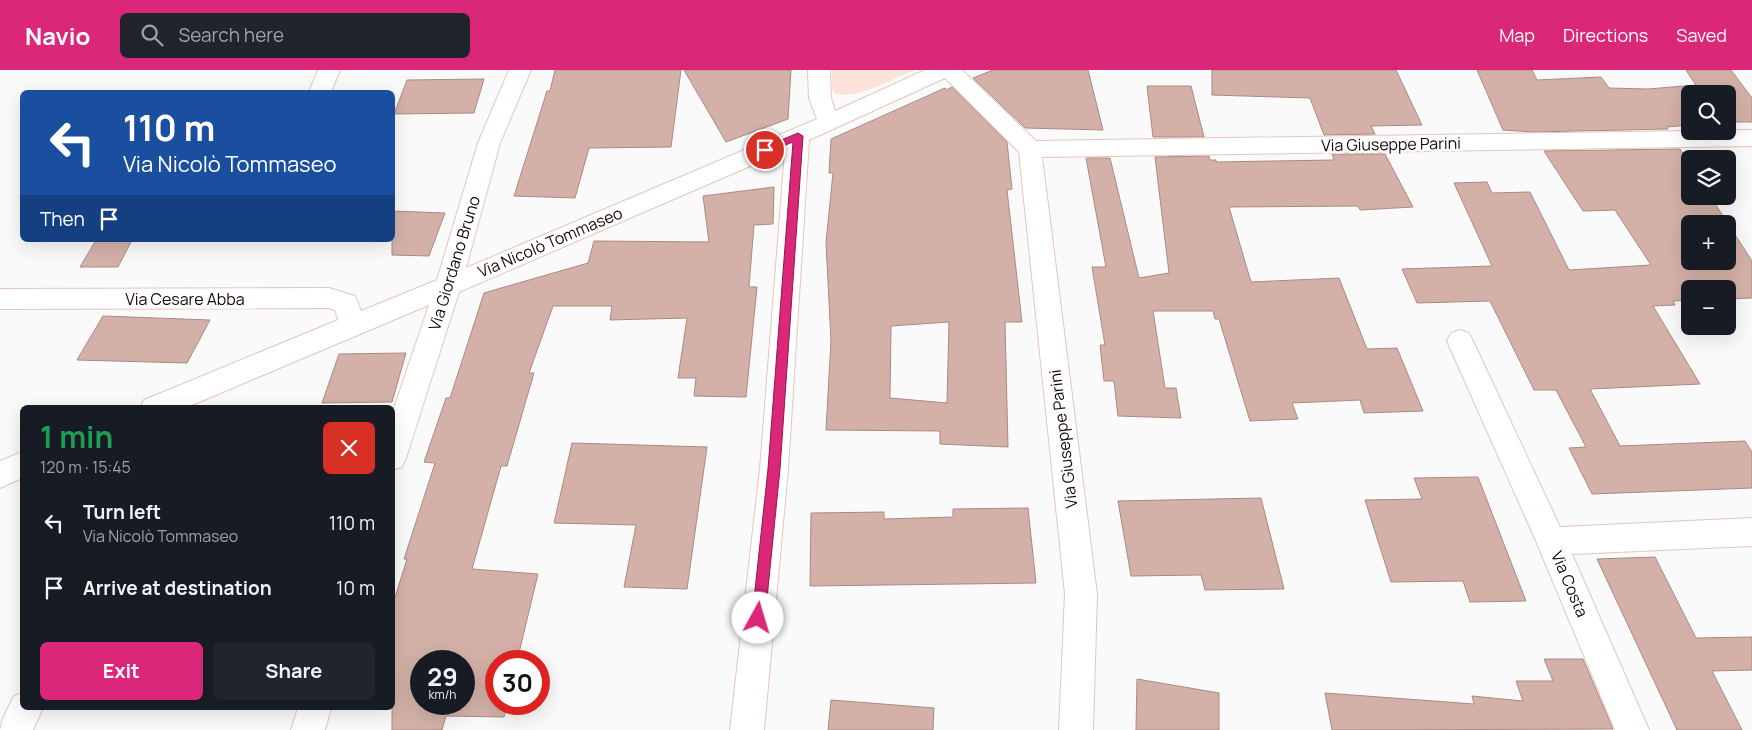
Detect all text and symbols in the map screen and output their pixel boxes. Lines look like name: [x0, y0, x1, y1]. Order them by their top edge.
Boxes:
search box: [120, 13, 470, 58]
text: Navio: [25, 19, 90, 52]
icon: search: [138, 21, 166, 49]
text: Search here: [178, 22, 284, 48]
text: Map: [1499, 23, 1535, 47]
text: Directions: [1563, 23, 1648, 47]
text: Saved: [1676, 23, 1727, 47]
map controls: [1681, 85, 1736, 335]
button: search: [1681, 85, 1736, 140]
text: 110 m: [123, 104, 215, 152]
icon: left: [40, 110, 105, 175]
pin: [744, 129, 786, 171]
street label: Via Giuseppe Parini: [1321, 132, 1461, 156]
icon: arrive: [751, 136, 779, 164]
text: Via Nicolò Tommaseo: [123, 149, 337, 179]
button: layers: [1681, 150, 1736, 205]
street label: Via Giordano Bruno: [423, 193, 485, 333]
street label: Via Nicolò Tommaseo: [474, 202, 626, 282]
icon: arrive: [95, 205, 123, 233]
text: Then: [40, 206, 85, 232]
button: +: [1681, 215, 1736, 270]
button: −: [1681, 280, 1736, 335]
street label: Via Cesare Abba: [125, 288, 245, 310]
street label: Via Giuseppe Parini: [1044, 368, 1082, 510]
text: 1 min: [40, 416, 113, 457]
button: close: [323, 422, 375, 474]
text: 120 m · 15:45: [40, 456, 131, 478]
text: Turn left: [83, 499, 161, 525]
icon: left: [40, 509, 68, 537]
text: 110 m: [329, 510, 375, 536]
text: Via Nicolò Tommaseo: [83, 525, 238, 547]
street label: Via Costa: [1546, 548, 1594, 620]
icon: arrive: [40, 574, 68, 602]
text: Arrive at destination: [83, 575, 272, 601]
text: 10 m: [336, 575, 375, 601]
position arrow: [731, 591, 783, 643]
button: Exit: [40, 642, 203, 700]
button: Share: [213, 642, 375, 700]
speed limit sign: 30: [485, 650, 550, 715]
text: 29: [427, 659, 458, 694]
text: km/h: [429, 686, 456, 703]

